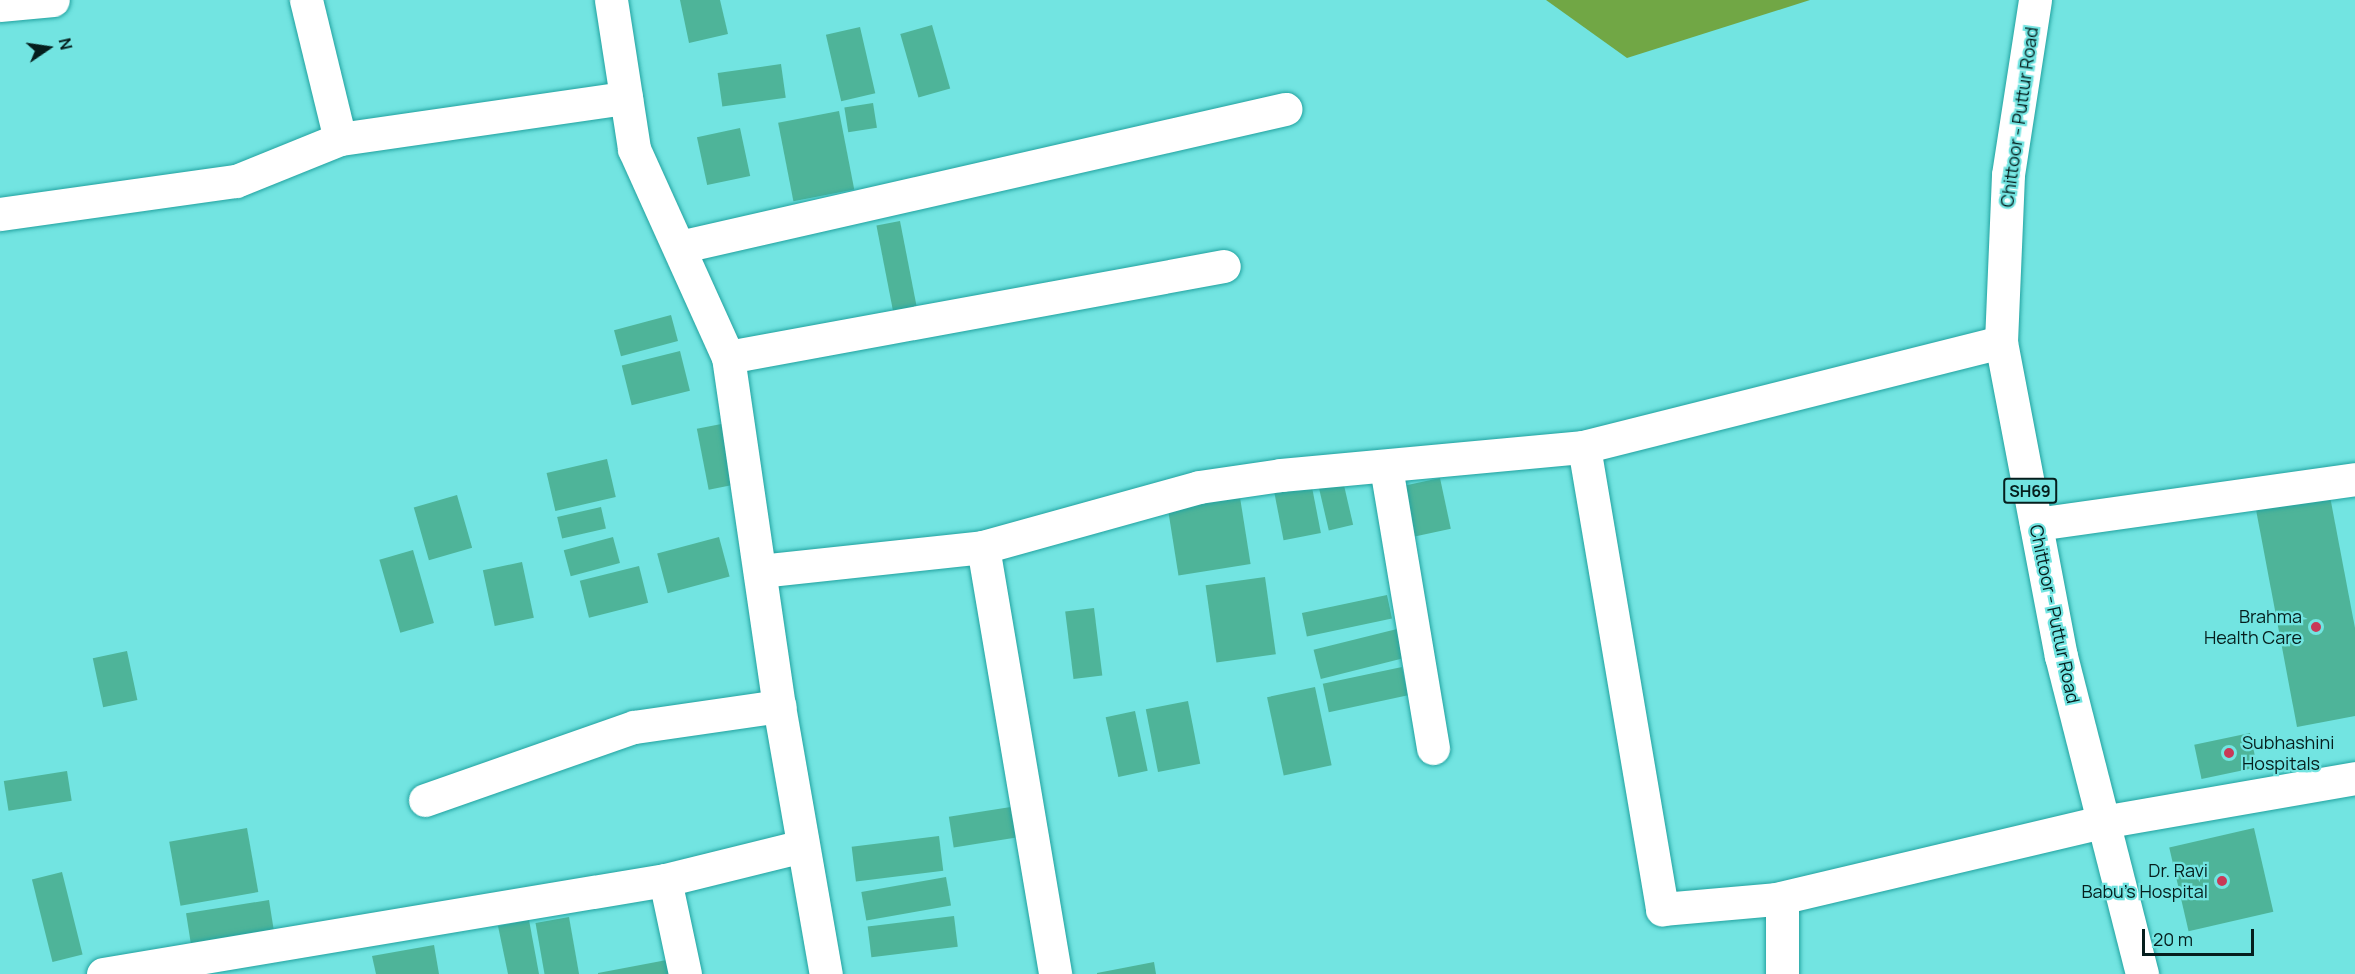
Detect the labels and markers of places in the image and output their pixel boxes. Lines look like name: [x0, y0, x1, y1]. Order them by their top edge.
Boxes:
place label: Brahma Health Care: [2204, 606, 2302, 648]
marker: Brahma Health Care: [2307, 618, 2325, 636]
place label: Subhashini Hospitals: [2242, 732, 2334, 774]
marker: Subhashini Hospitals: [2220, 744, 2238, 762]
place label: Dr. Ravi Babu's Hospital: [2082, 860, 2208, 902]
marker: Dr. Ravi Babu's Hospital: [2213, 872, 2231, 890]

